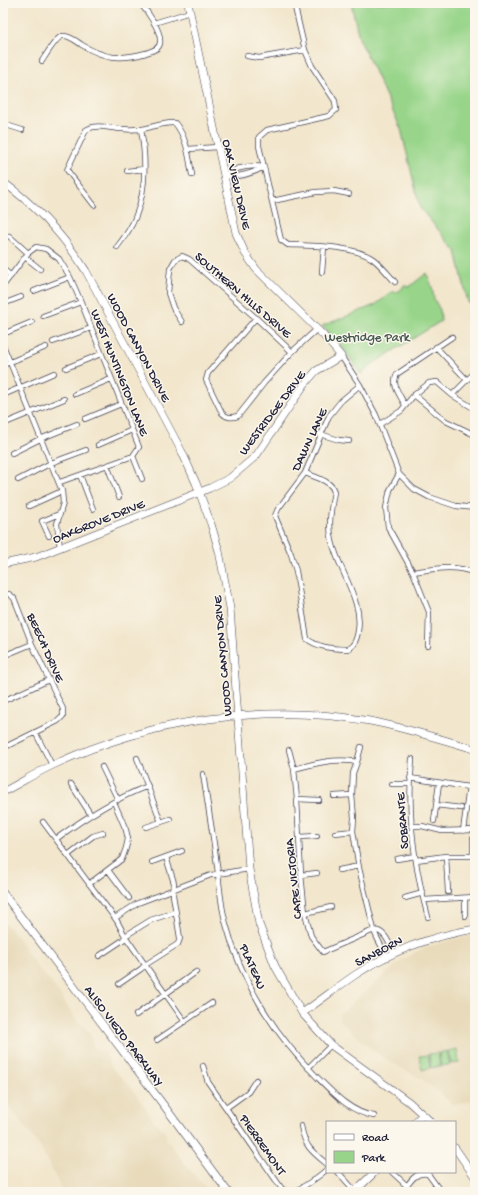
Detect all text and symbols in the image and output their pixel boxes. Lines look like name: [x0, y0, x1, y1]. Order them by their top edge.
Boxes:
street label: OAK VIEW DRIVE: [218, 138, 253, 232]
street label: SOUTHERN HILLS DRIVE: [191, 250, 294, 343]
street label: WOOD CANYON DRIVE: [103, 291, 173, 406]
street label: WEST HUNTINGTON LANE: [86, 308, 151, 439]
park label: Westridge Park: [325, 331, 411, 346]
street label: WESTRIDGE DRIVE: [236, 368, 310, 459]
street label: DAWN LANE: [289, 405, 332, 475]
street label: OAKGROVE DRIVE: [51, 497, 148, 548]
street label: WOOD CANYON DRIVE: [211, 594, 236, 717]
street label: BEECH DRIVE: [22, 610, 67, 686]
street label: SOBRANTE: [394, 791, 413, 850]
street label: CAPE VICTORIA: [283, 836, 306, 920]
street label: SANBORN: [353, 933, 406, 971]
street label: PLATEAU: [235, 941, 269, 992]
street label: ALISO VIEJO PARKWAY: [80, 983, 166, 1090]
street label: PIERREMONT: [235, 1111, 289, 1179]
legend: [326, 1121, 456, 1173]
text: Road: [362, 1132, 389, 1146]
text: Park: [361, 1152, 387, 1166]

